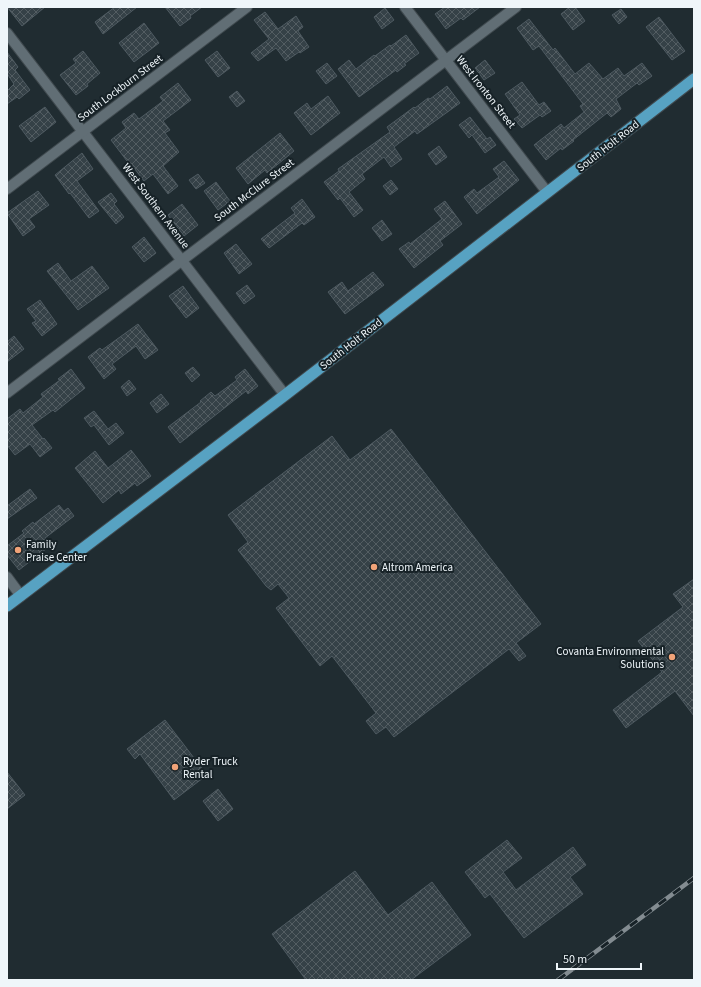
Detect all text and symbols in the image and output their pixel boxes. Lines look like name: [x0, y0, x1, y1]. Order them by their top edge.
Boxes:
street label: South Lockburn Street: [74, 51, 166, 125]
street label: West Ironton Street: [453, 53, 519, 132]
street label: South Holt Road: [574, 117, 642, 175]
street label: South McClure Street: [211, 155, 297, 225]
street label: West Southern Avenue: [119, 160, 193, 252]
street label: South Holt Road: [317, 315, 385, 373]
place label: Family Praise Center: [26, 537, 87, 565]
marker: Family Praise Center: [13, 545, 23, 555]
place label: Altrom America: [382, 560, 453, 575]
marker: Altrom America: [369, 562, 379, 572]
place label: Covanta Environmental Solutions: [556, 644, 664, 672]
marker: Covanta Environmental Solutions: [667, 652, 677, 662]
place label: Ryder Truck Rental: [183, 754, 238, 782]
marker: Ryder Truck Rental: [170, 762, 180, 772]
scale bar: [557, 945, 641, 971]
text: 50 m: [563, 951, 587, 968]

